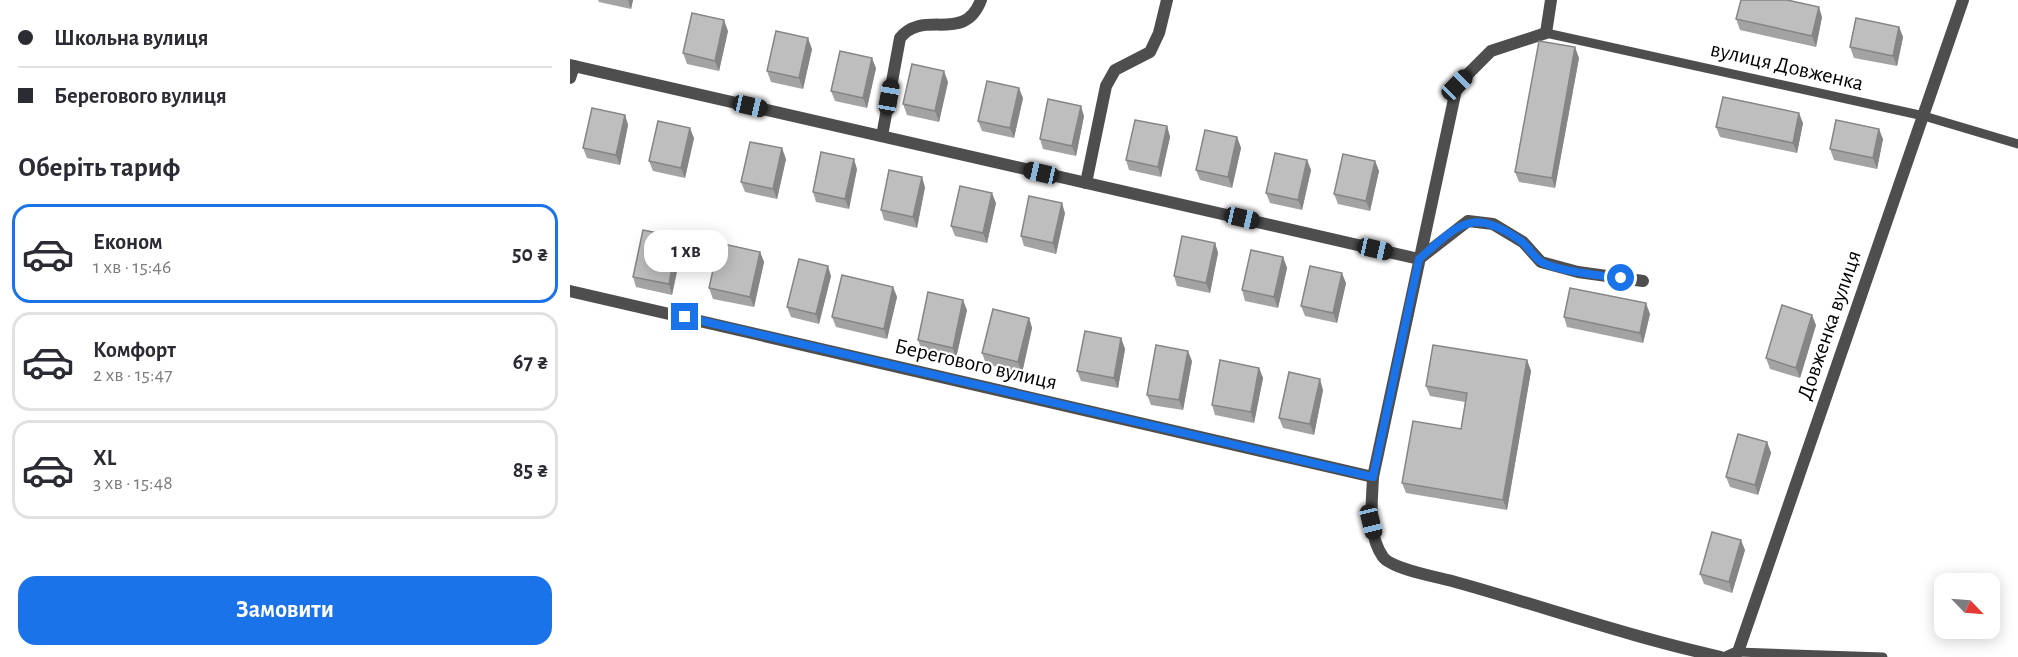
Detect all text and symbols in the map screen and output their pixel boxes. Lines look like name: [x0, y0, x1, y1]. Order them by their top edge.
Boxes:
text: Школьна вулиця: [54, 27, 209, 49]
street label: вулиця Довженка: [1708, 38, 1866, 94]
car: [1438, 66, 1476, 104]
car: [877, 78, 901, 116]
text: Берегового вулиця: [54, 85, 227, 107]
car: [730, 93, 770, 119]
text: Оберіть тариф: [18, 154, 180, 181]
car: [1021, 160, 1061, 186]
car: [1222, 205, 1262, 231]
icon: car: [21, 227, 75, 281]
callout: 1 хв: [643, 230, 727, 272]
text: Економ: [93, 231, 163, 253]
car: [1355, 236, 1395, 262]
text: 1 хв: [671, 241, 701, 261]
text: 50 ₴: [512, 243, 549, 265]
street label: Довженка вулиця: [1793, 248, 1865, 402]
text: 1 хв · 15:46: [93, 257, 171, 277]
route start: [1607, 264, 1634, 291]
route end: [671, 303, 698, 330]
icon: car: [21, 335, 75, 389]
street label: Берегового вулиця: [893, 335, 1059, 393]
text: Комфорт: [93, 339, 176, 361]
text: 67 ₴: [513, 351, 549, 373]
text: 2 хв · 15:47: [93, 365, 173, 385]
icon: car: [21, 443, 75, 497]
text: XL: [93, 447, 116, 469]
text: 85 ₴: [513, 459, 549, 481]
text: 3 хв · 15:48: [93, 473, 173, 493]
car: [1358, 502, 1384, 542]
north arrow: [1934, 573, 2000, 639]
map controls: [1934, 573, 2000, 639]
button: Замовити: [18, 576, 552, 645]

